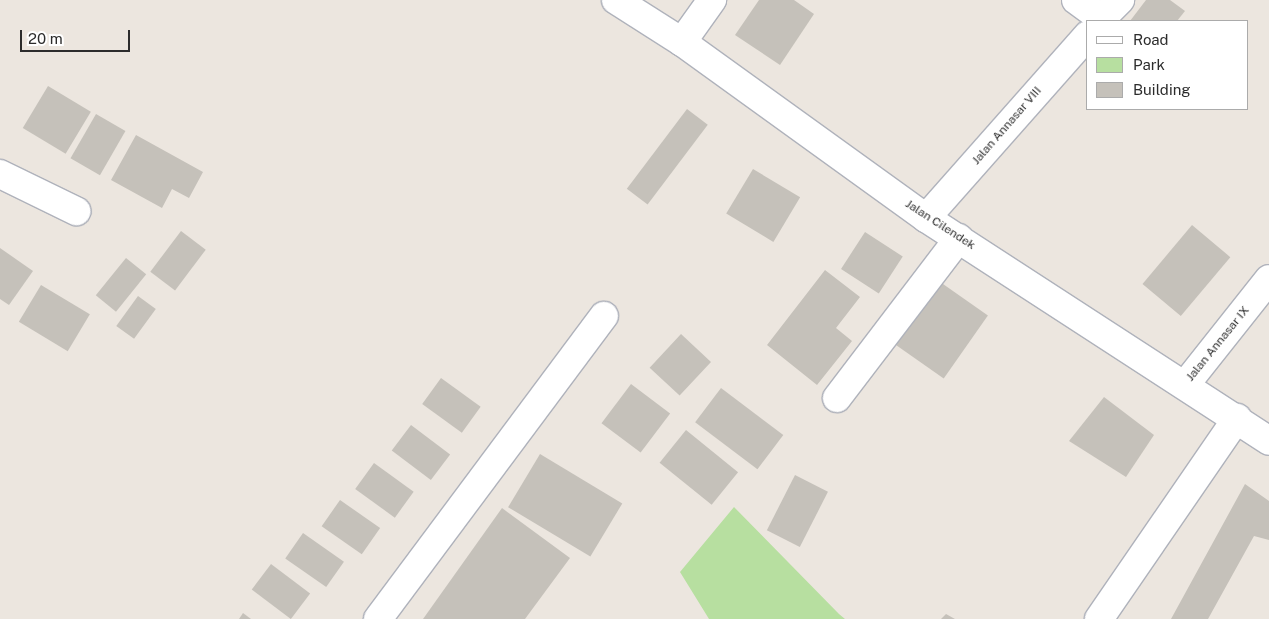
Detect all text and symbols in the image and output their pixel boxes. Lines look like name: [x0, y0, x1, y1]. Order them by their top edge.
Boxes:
scale bar: [22, 20, 132, 52]
legend: [1086, 20, 1249, 110]
text: 20 m: [28, 30, 63, 47]
text: Road: [1133, 31, 1169, 48]
text: Park: [1133, 56, 1165, 73]
text: Building: [1133, 81, 1191, 98]
street label: Jalan Annasar VIII: [969, 84, 1045, 168]
street label: Jalan Cilendek: [902, 197, 978, 253]
street label: Jalan Annasar IX: [1183, 304, 1253, 384]

